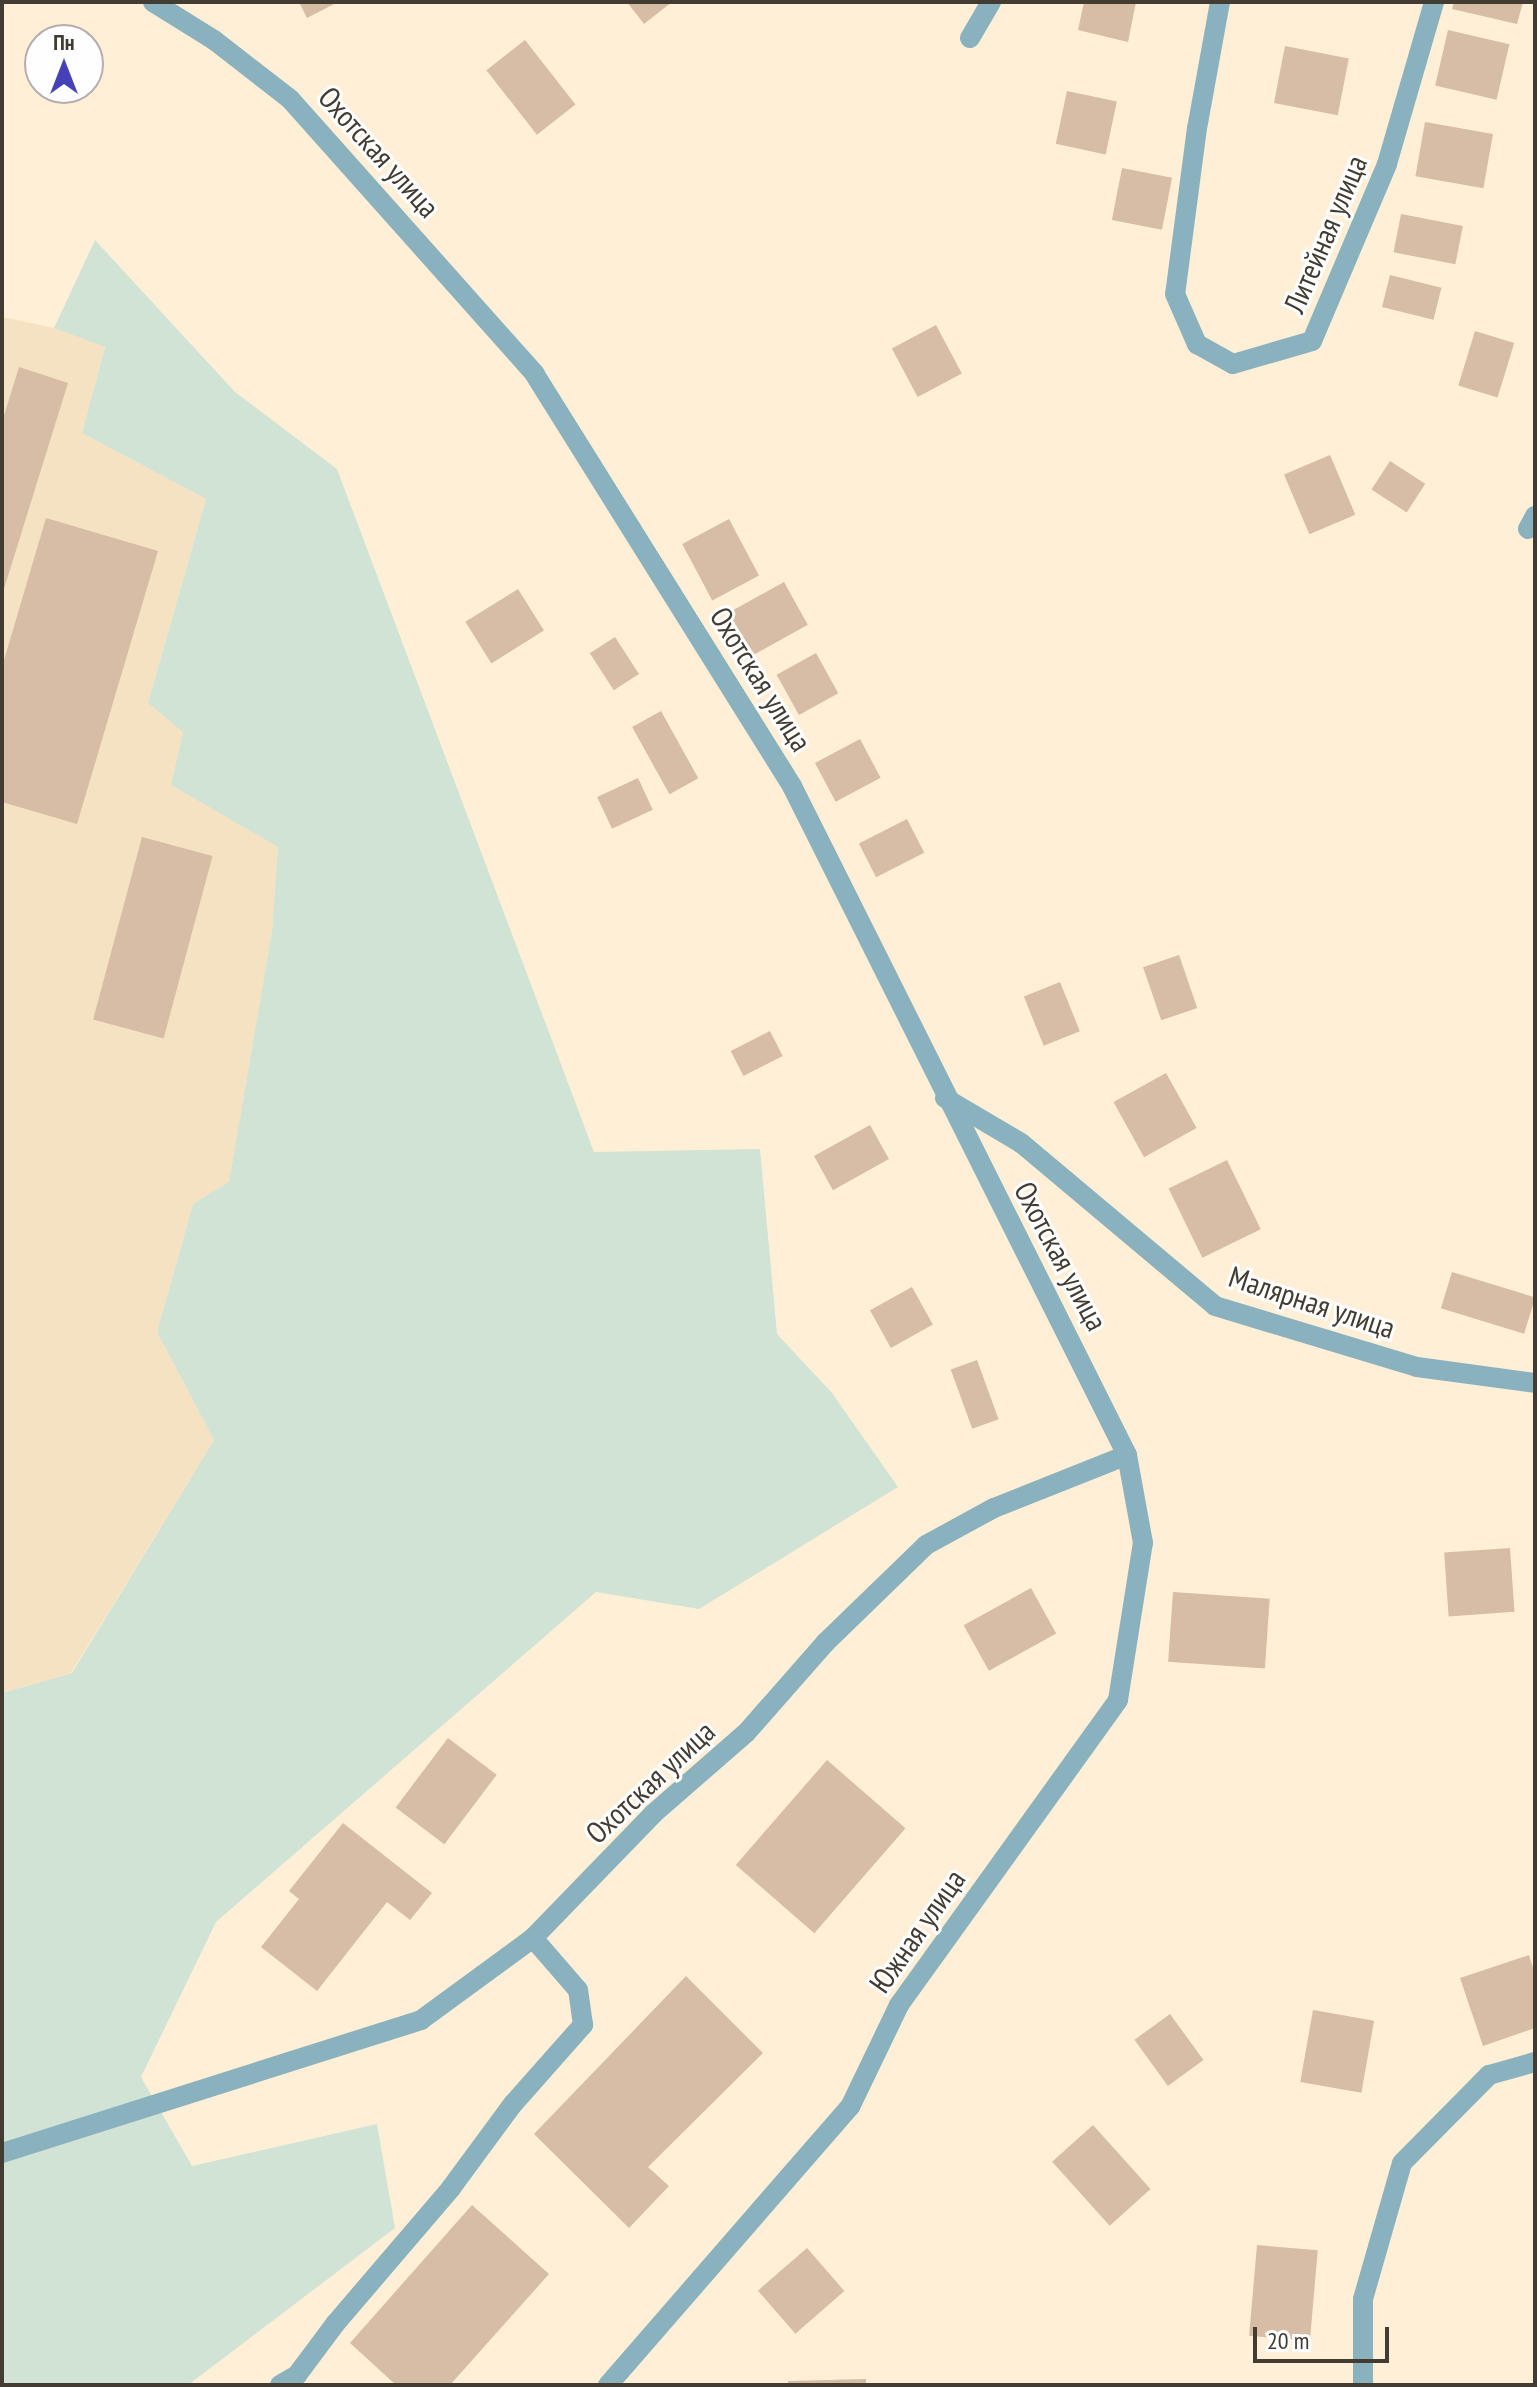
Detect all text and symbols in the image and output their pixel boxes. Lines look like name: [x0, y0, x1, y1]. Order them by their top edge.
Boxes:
north arrow: [24, 24, 104, 104]
text: Пн: [53, 28, 75, 56]
street label: Охотская улица: [311, 79, 447, 225]
street label: Литейная улица: [1276, 150, 1374, 318]
street label: Охотская улица: [702, 600, 820, 758]
street label: Охотская улица: [1007, 1175, 1115, 1337]
street label: Малярная улица: [1224, 1258, 1400, 1346]
street label: Охотская улица: [578, 1713, 722, 1851]
street label: Южная улица: [861, 1862, 973, 2000]
scale bar: [1257, 2311, 1393, 2361]
text: 20 m: [1267, 2325, 1309, 2356]

